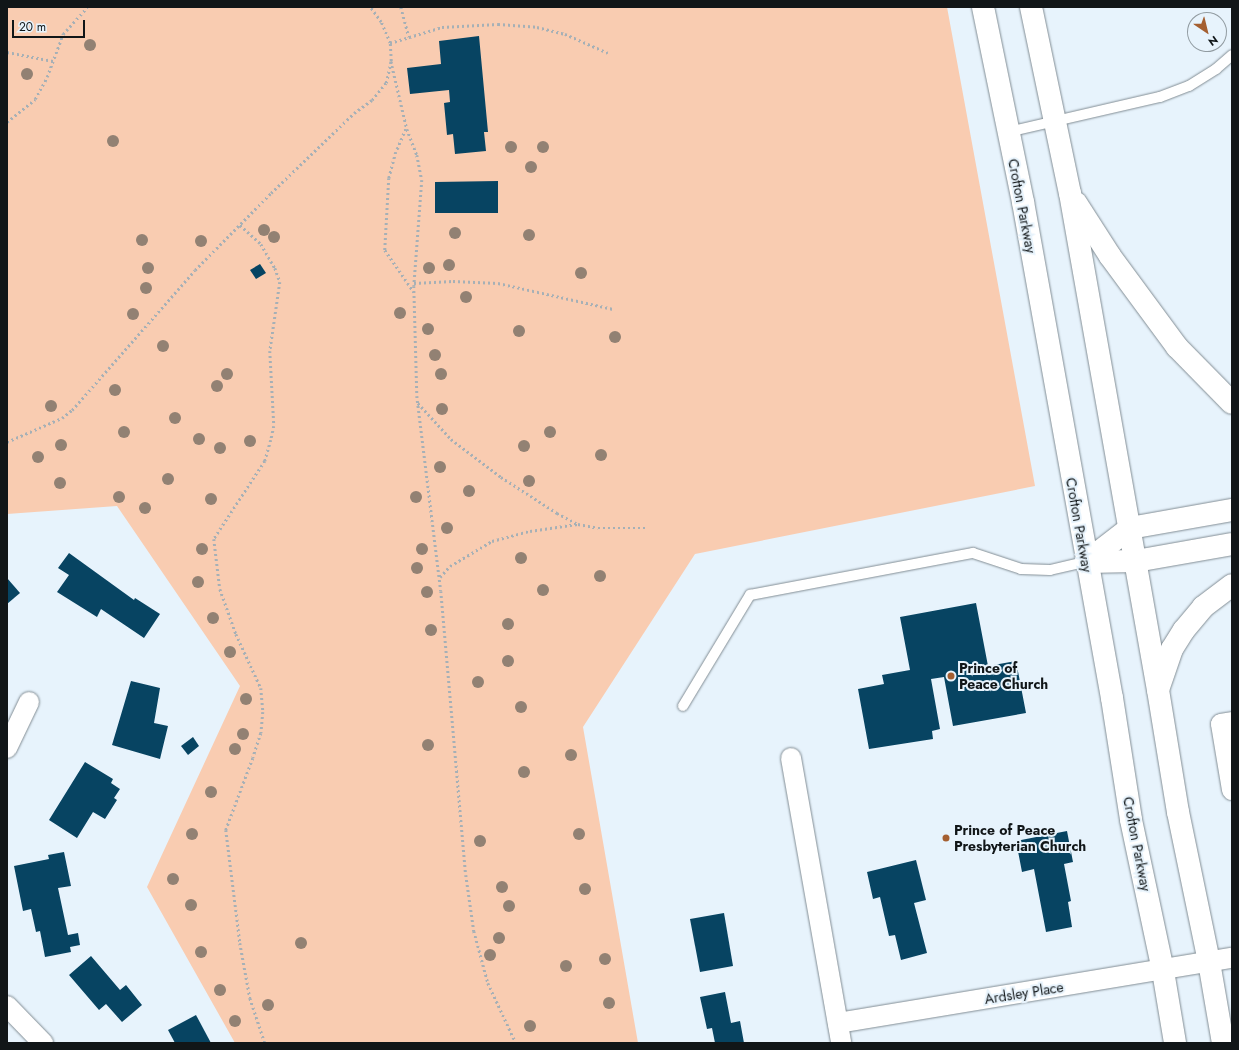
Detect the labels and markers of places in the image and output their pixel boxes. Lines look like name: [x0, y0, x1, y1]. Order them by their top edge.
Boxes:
place label: Prince of Peace Church: [959, 660, 1048, 692]
marker: Prince of Peace Church: [946, 671, 956, 681]
place label: Prince of Peace Presbyterian Church: [954, 822, 1086, 854]
marker: Prince of Peace Presbyterian Church: [941, 833, 951, 843]

